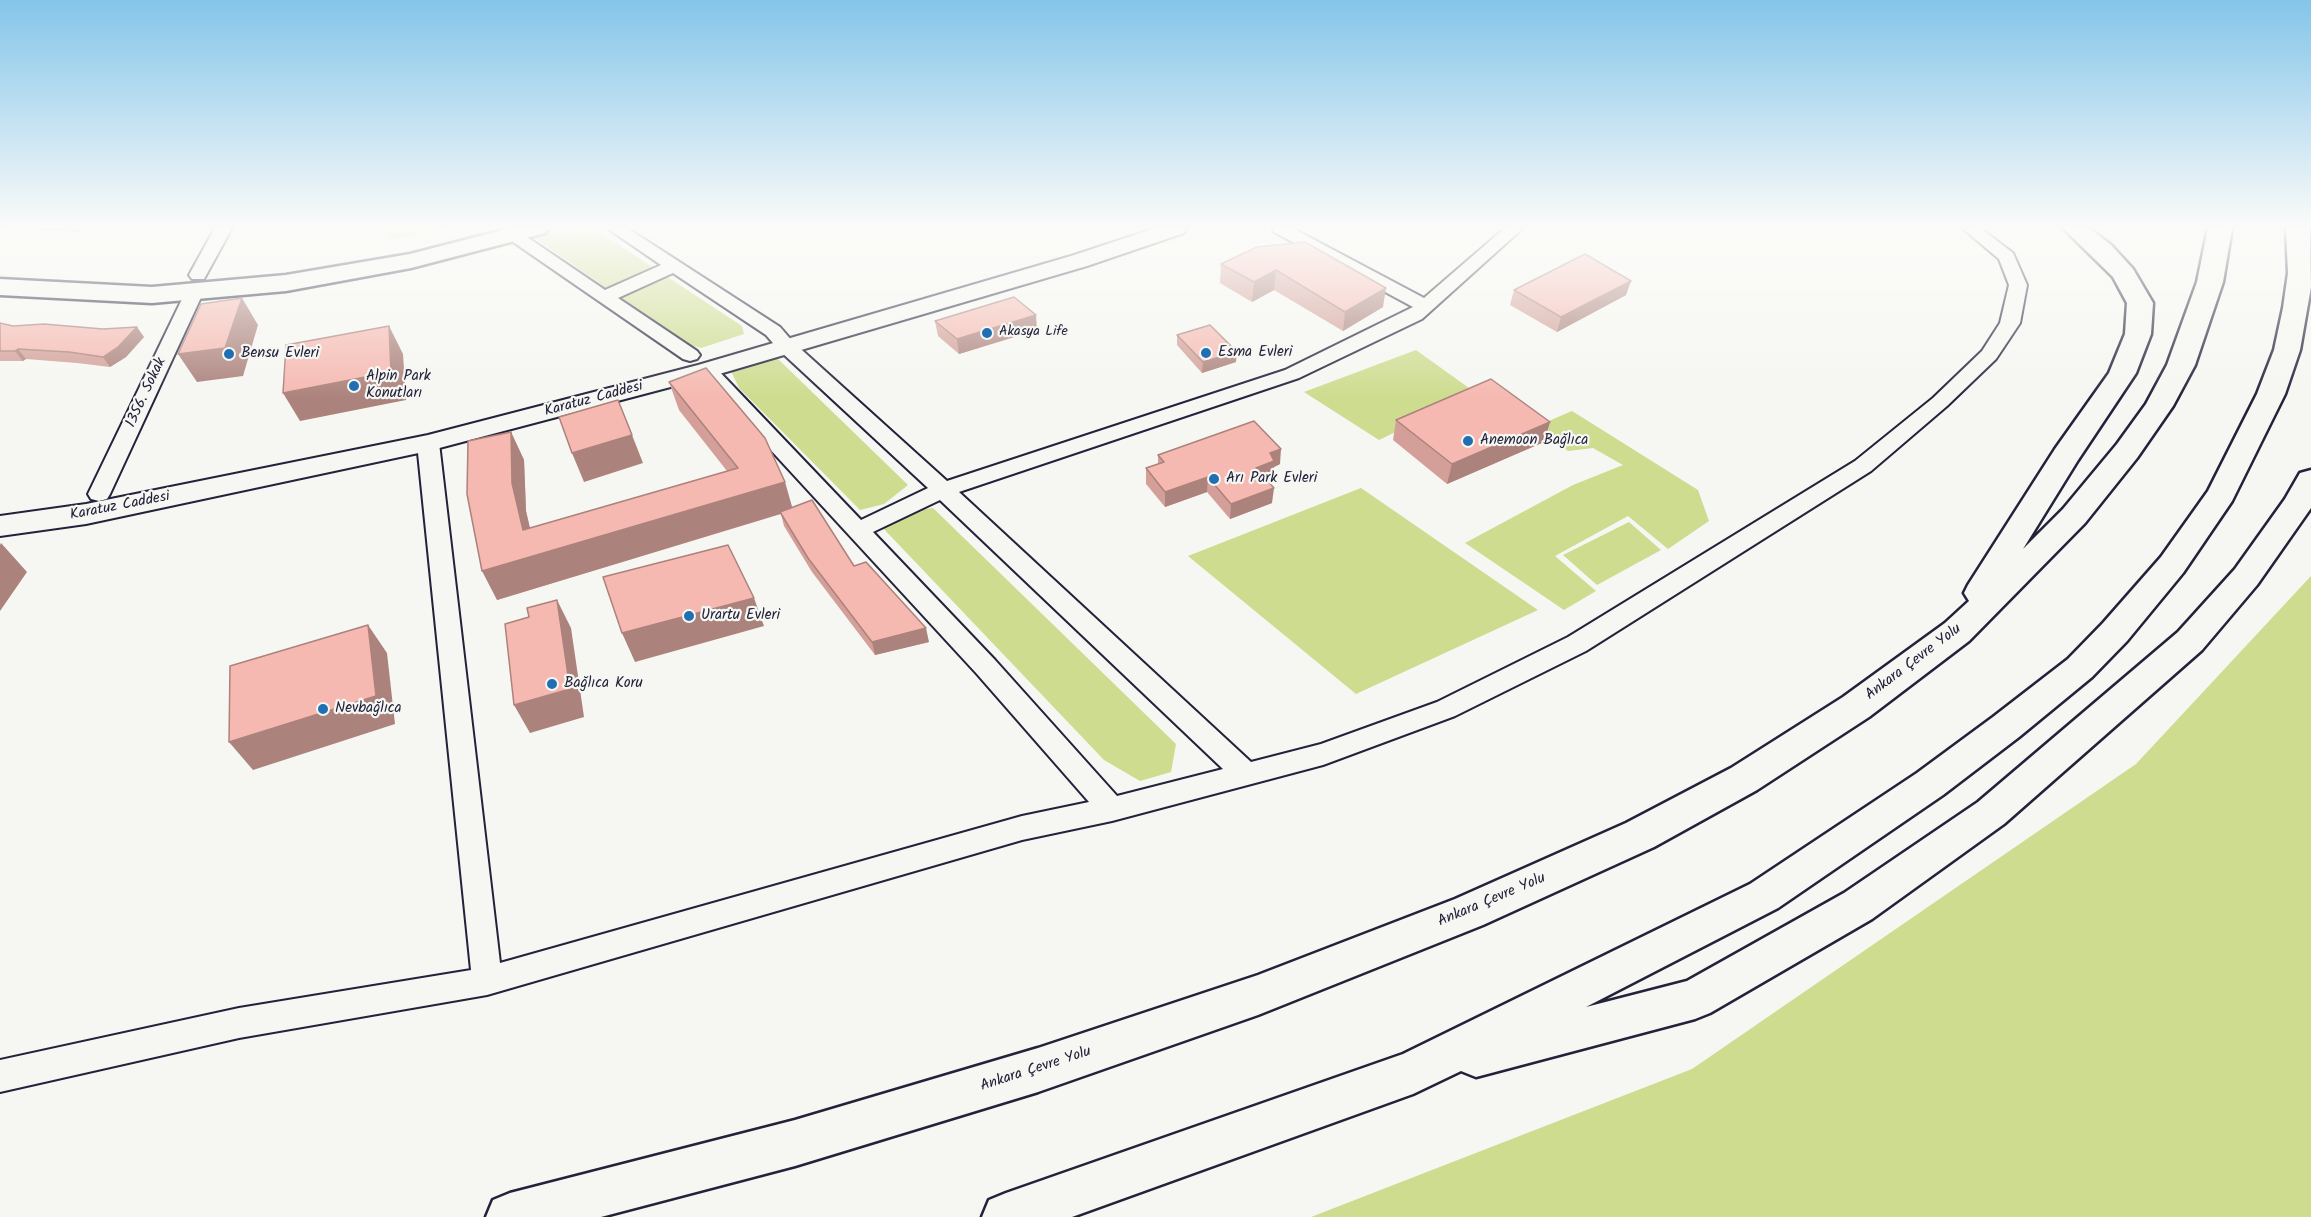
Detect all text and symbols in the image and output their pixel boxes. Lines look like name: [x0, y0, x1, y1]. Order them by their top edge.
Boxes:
place label: Akasya Life: [999, 325, 1068, 341]
marker: Akasya Life: [980, 326, 994, 340]
place label: Esma Evleri: [1218, 344, 1292, 362]
place label: Bensu Evleri: [241, 345, 319, 363]
marker: Esma Evleri: [1199, 346, 1213, 360]
marker: Bensu Evleri: [222, 347, 236, 361]
street label: 1356. Sokak: [123, 355, 171, 431]
place label: Alpin Park Konutları: [366, 368, 431, 403]
street label: Karatuz Caddesi: [543, 378, 645, 422]
marker: Alpin Park Konutları: [347, 379, 361, 393]
place label: Anemoon Bağlıca: [1480, 432, 1588, 450]
marker: Anemoon Bağlıca: [1461, 434, 1475, 448]
place label: Arı Park Evleri: [1226, 470, 1317, 488]
marker: Arı Park Evleri: [1207, 472, 1221, 486]
street label: Karatuz Caddesi: [69, 489, 171, 525]
place label: Urartu Evleri: [701, 607, 780, 625]
marker: Urartu Evleri: [682, 609, 696, 623]
street label: Ankara Çevre Yolu: [1863, 621, 1965, 705]
place label: Bağlıca Koru: [564, 675, 643, 693]
marker: Bağlıca Koru: [545, 677, 559, 691]
place label: Nevbağlıca: [335, 700, 401, 718]
marker: Nevbağlıca: [316, 702, 330, 716]
street label: Ankara Çevre Yolu: [1435, 870, 1549, 932]
street label: Ankara Çevre Yolu: [978, 1044, 1094, 1096]

